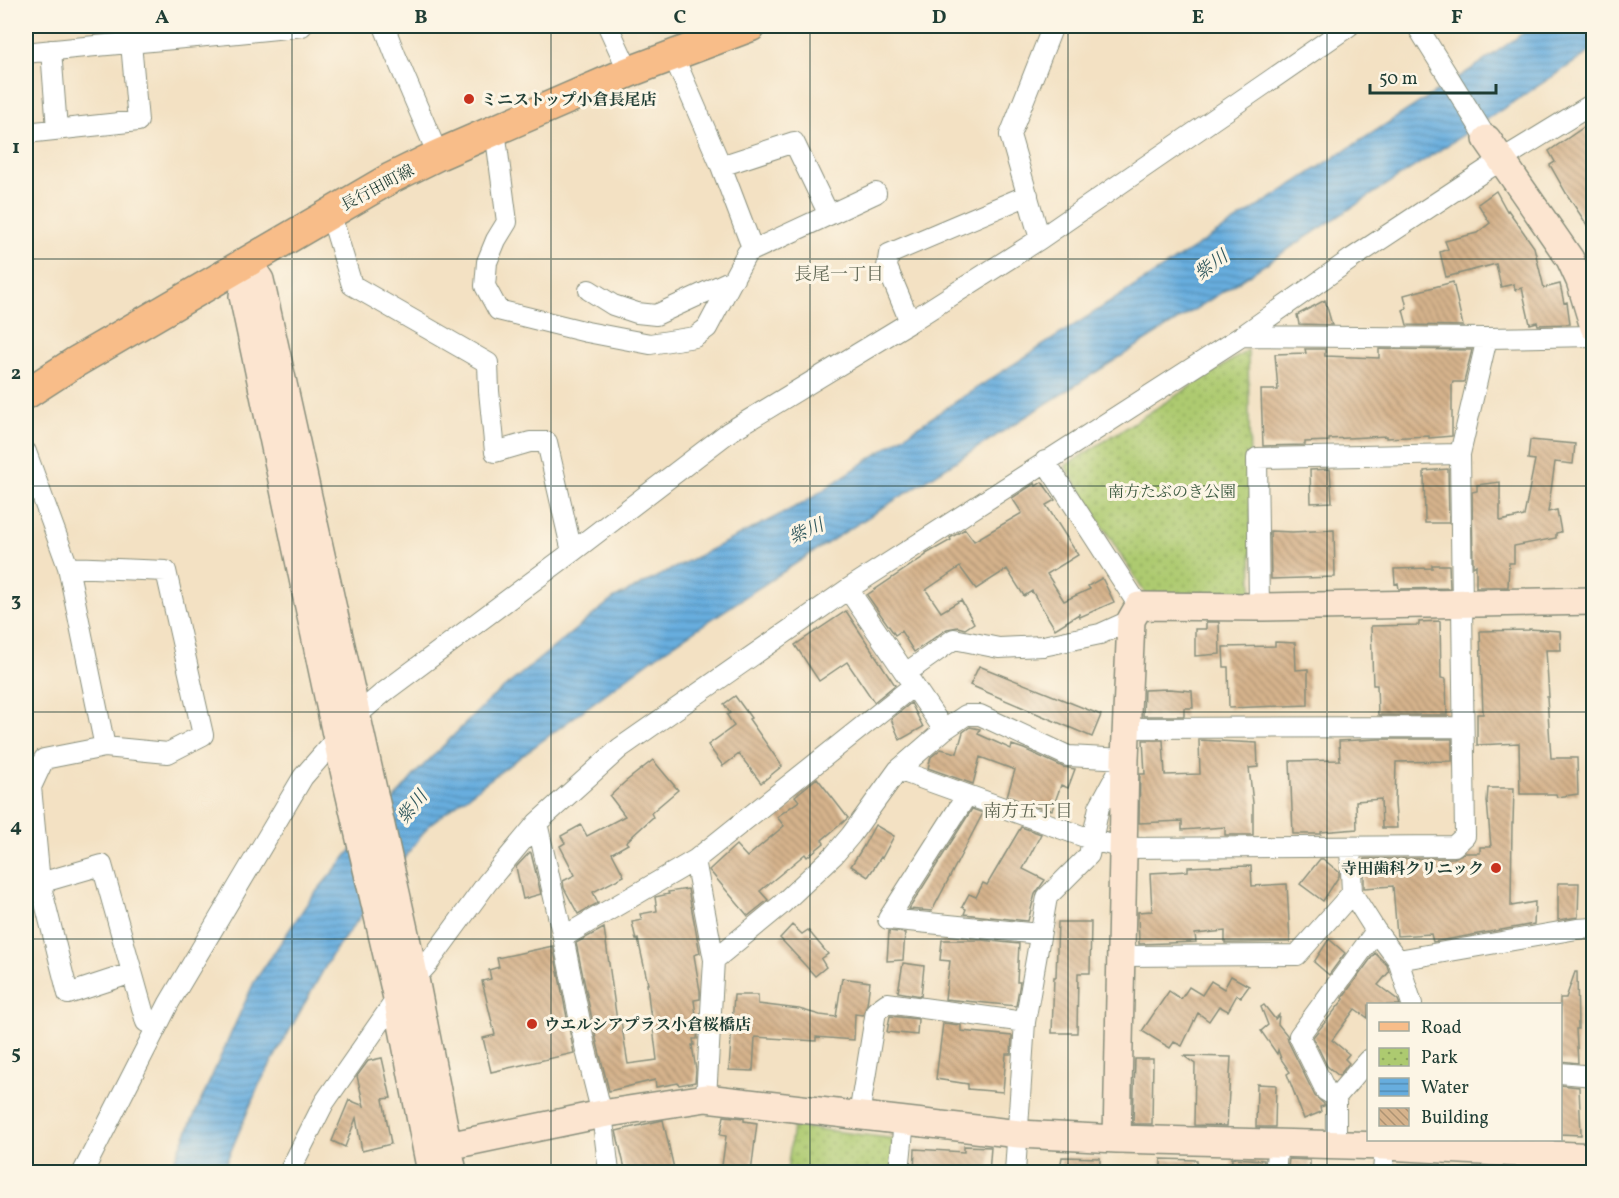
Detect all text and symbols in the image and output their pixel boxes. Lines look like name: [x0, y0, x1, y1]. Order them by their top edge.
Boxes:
text: A: [155, 4, 169, 32]
text: B: [414, 4, 428, 32]
text: C: [674, 4, 687, 32]
text: D: [932, 4, 946, 32]
text: E: [1192, 4, 1204, 32]
text: F: [1451, 4, 1463, 32]
scale bar: [1370, 57, 1496, 95]
text: 50 m: [1379, 67, 1418, 92]
place label: ミニストップ小倉長尾店: [481, 90, 657, 112]
marker: ミニストップ小倉長尾店: [462, 92, 476, 106]
text: 1: [12, 134, 20, 162]
street label: 長行田町線: [337, 160, 418, 217]
water label: 紫川: [1190, 244, 1235, 287]
district label: 長尾一丁目: [794, 263, 884, 288]
text: 2: [11, 360, 21, 388]
park label: 南方たぶのき公園: [1108, 482, 1236, 504]
water label: 紫川: [785, 513, 830, 551]
text: 3: [11, 587, 21, 615]
water label: 紫川: [392, 785, 435, 830]
district label: 南方五丁目: [983, 800, 1073, 825]
text: 4: [10, 813, 22, 841]
place label: 寺田歯科クリニック: [1341, 859, 1484, 881]
marker: 寺田歯科クリニック: [1489, 861, 1503, 875]
legend: [1367, 1003, 1562, 1141]
place label: ウエルシアプラス小倉桜橋店: [544, 1015, 751, 1037]
text: Road: [1421, 1016, 1462, 1041]
marker: ウエルシアプラス小倉桜橋店: [525, 1017, 539, 1031]
text: 5: [11, 1040, 21, 1068]
text: Park: [1421, 1046, 1458, 1071]
text: Water: [1421, 1076, 1469, 1101]
text: Building: [1421, 1106, 1489, 1131]

